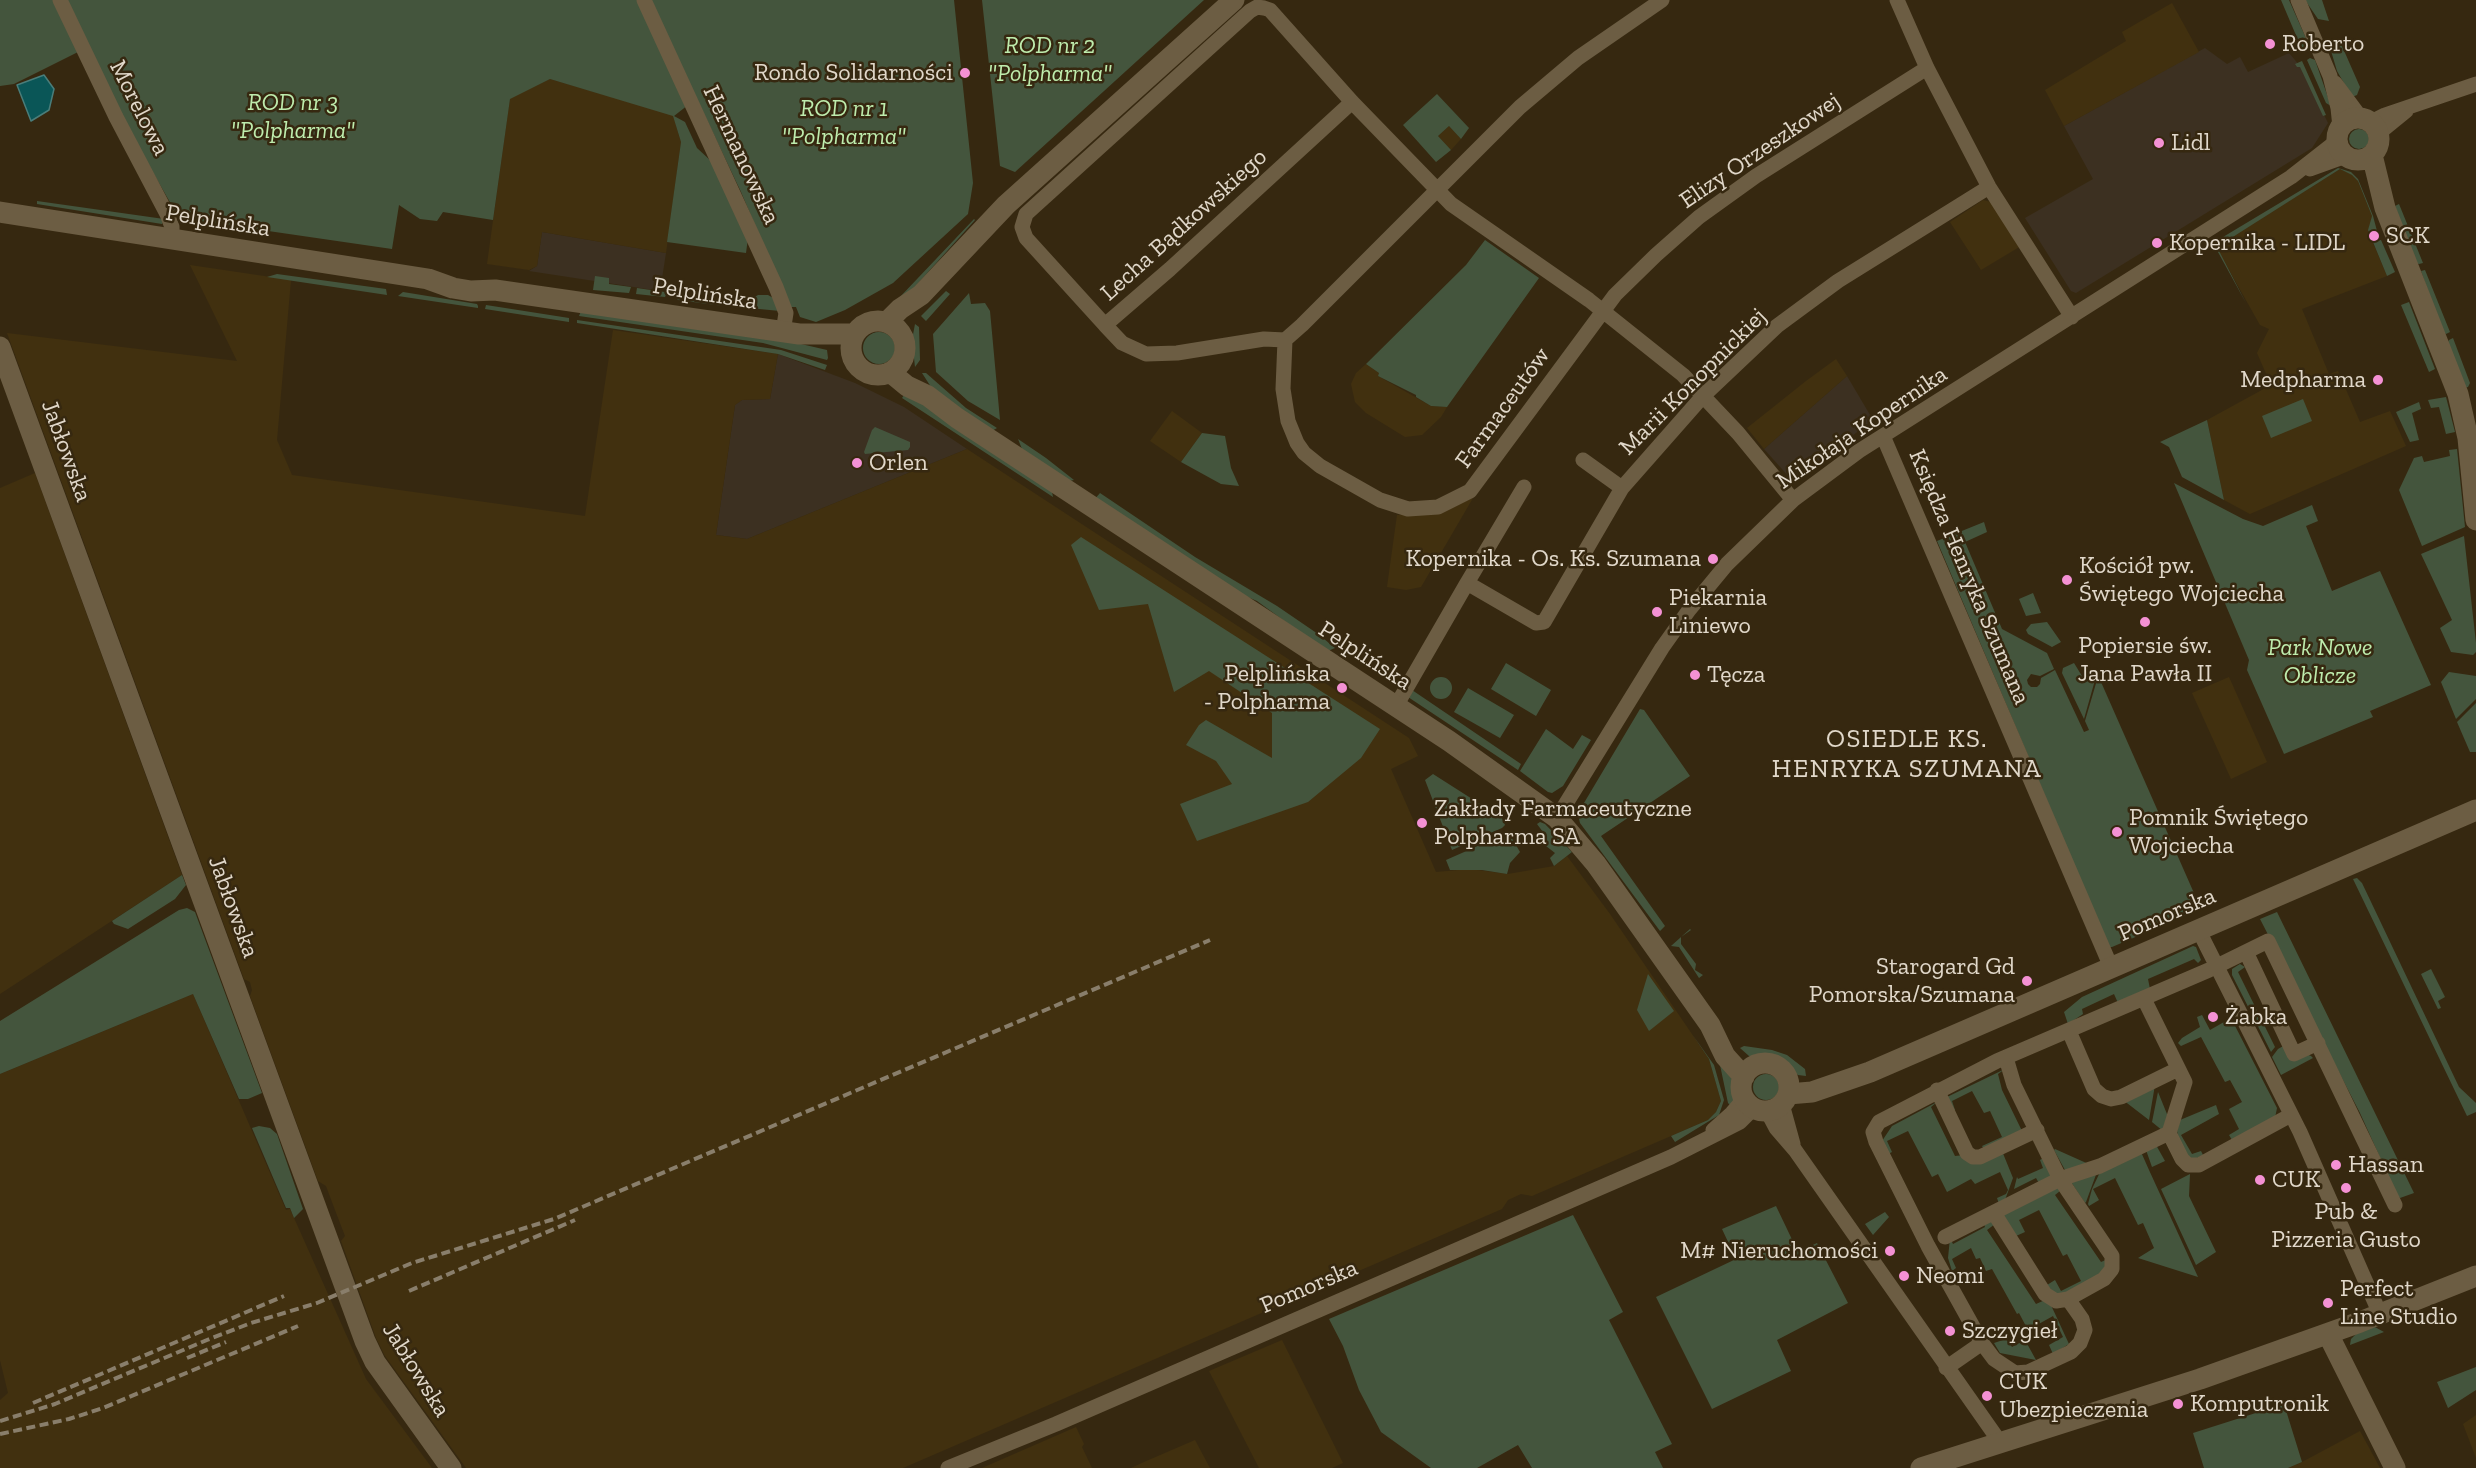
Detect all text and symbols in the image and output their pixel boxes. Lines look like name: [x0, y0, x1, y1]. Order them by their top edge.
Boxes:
place label: Roberto: [2282, 30, 2364, 58]
park label: ROD nr 2 "Polpharma": [988, 32, 1112, 88]
marker: Roberto: [2263, 37, 2277, 51]
street label: Morelowa: [103, 56, 175, 160]
place label: Rondo Solidarności: [754, 59, 953, 87]
marker: Rondo Solidarności: [958, 66, 972, 80]
street label: Hermanowska: [696, 81, 786, 229]
street label: Elizy Orzeszkowej: [1674, 87, 1846, 215]
park label: ROD nr 3 "Polpharma": [231, 89, 355, 145]
park label: ROD nr 1 "Polpharma": [782, 95, 906, 151]
place label: Lidl: [2171, 129, 2210, 157]
marker: Lidl: [2152, 136, 2166, 150]
street label: Lecha Bądkowskiego: [1095, 143, 1273, 307]
street label: Pelplińska: [164, 199, 272, 243]
place label: SCK: [2386, 222, 2430, 250]
place label: Kopernika - LIDL: [2169, 229, 2345, 257]
marker: SCK: [2367, 229, 2381, 243]
marker: Kopernika - LIDL: [2150, 236, 2164, 250]
street label: Pelplińska: [651, 272, 759, 316]
street label: Marii Konopnickiej: [1613, 302, 1773, 462]
street label: Farmaceutów: [1450, 342, 1556, 474]
street label: Mikołaja Kopernika: [1771, 360, 1953, 496]
place label: Medpharma: [2240, 366, 2366, 394]
marker: Medpharma: [2371, 373, 2385, 387]
street label: Jabłowska: [34, 396, 98, 506]
street label: Księdza Henryka Szumana: [1902, 445, 2036, 709]
place label: Orlen: [869, 449, 928, 477]
marker: Orlen: [850, 456, 864, 470]
place label: Kopernika - Os. Ks. Szumana: [1406, 545, 1701, 573]
marker: Kopernika - Os. Ks. Szumana: [1706, 552, 1720, 566]
place label: Kościół pw. Świętego Wojciecha: [2079, 552, 2284, 608]
marker: Kościół pw. Świętego Wojciecha: [2060, 573, 2074, 587]
place label: Piekarnia Liniewo: [1669, 584, 1767, 640]
marker: Piekarnia Liniewo: [1650, 605, 1664, 619]
street label: Pelplińska: [1313, 615, 1417, 697]
marker: Popiersie św. Jana Pawła II: [2138, 615, 2152, 629]
place label: Popiersie św. Jana Pawła II: [2078, 632, 2212, 688]
park label: Park Nowe Oblicze: [2268, 634, 2372, 690]
place label: Pelplińska - Polpharma: [1204, 660, 1330, 716]
place label: Tęcza: [1707, 661, 1765, 689]
marker: Tęcza: [1688, 668, 1702, 682]
marker: Pelplińska - Polpharma: [1335, 681, 1349, 695]
district label: OSIEDLE KS. HENRYKA SZUMANA: [1772, 724, 2042, 786]
place label: Zakłady Farmaceutyczne Polpharma SA: [1434, 795, 1692, 851]
place label: Pomnik Świętego Wojciecha: [2129, 804, 2308, 860]
marker: Zakłady Farmaceutyczne Polpharma SA: [1415, 816, 1429, 830]
marker: Pomnik Świętego Wojciecha: [2110, 825, 2124, 839]
street label: Jabłowska: [201, 852, 265, 962]
street label: Pomorska: [2114, 882, 2220, 948]
place label: Starogard Gd Pomorska/Szumana: [1809, 953, 2015, 1009]
marker: Starogard Gd Pomorska/Szumana: [2020, 974, 2034, 988]
place label: Żabka: [2225, 1003, 2287, 1031]
marker: Żabka: [2206, 1010, 2220, 1024]
place label: Hassan: [2348, 1151, 2424, 1179]
marker: Hassan: [2329, 1158, 2343, 1172]
place label: CUK: [2272, 1166, 2320, 1194]
marker: CUK: [2253, 1173, 2267, 1187]
marker: Pub & Pizzeria Gusto: [2339, 1181, 2353, 1195]
place label: Pub & Pizzeria Gusto: [2271, 1198, 2421, 1254]
place label: M# Nieruchomości: [1680, 1237, 1878, 1265]
marker: M# Nieruchomości: [1883, 1244, 1897, 1258]
street label: Pomorska: [1256, 1254, 1362, 1320]
place label: Neomi: [1916, 1262, 1984, 1290]
marker: Neomi: [1897, 1269, 1911, 1283]
place label: Perfect Line Studio: [2340, 1275, 2458, 1331]
marker: Perfect Line Studio: [2321, 1296, 2335, 1310]
street label: Jabłowska: [376, 1317, 456, 1423]
place label: Szczygieł: [1962, 1317, 2058, 1345]
marker: Szczygieł: [1943, 1324, 1957, 1338]
place label: CUK Ubezpieczenia: [1999, 1368, 2148, 1424]
marker: CUK Ubezpieczenia: [1980, 1389, 1994, 1403]
place label: Komputronik: [2190, 1390, 2329, 1418]
marker: Komputronik: [2171, 1397, 2185, 1411]

